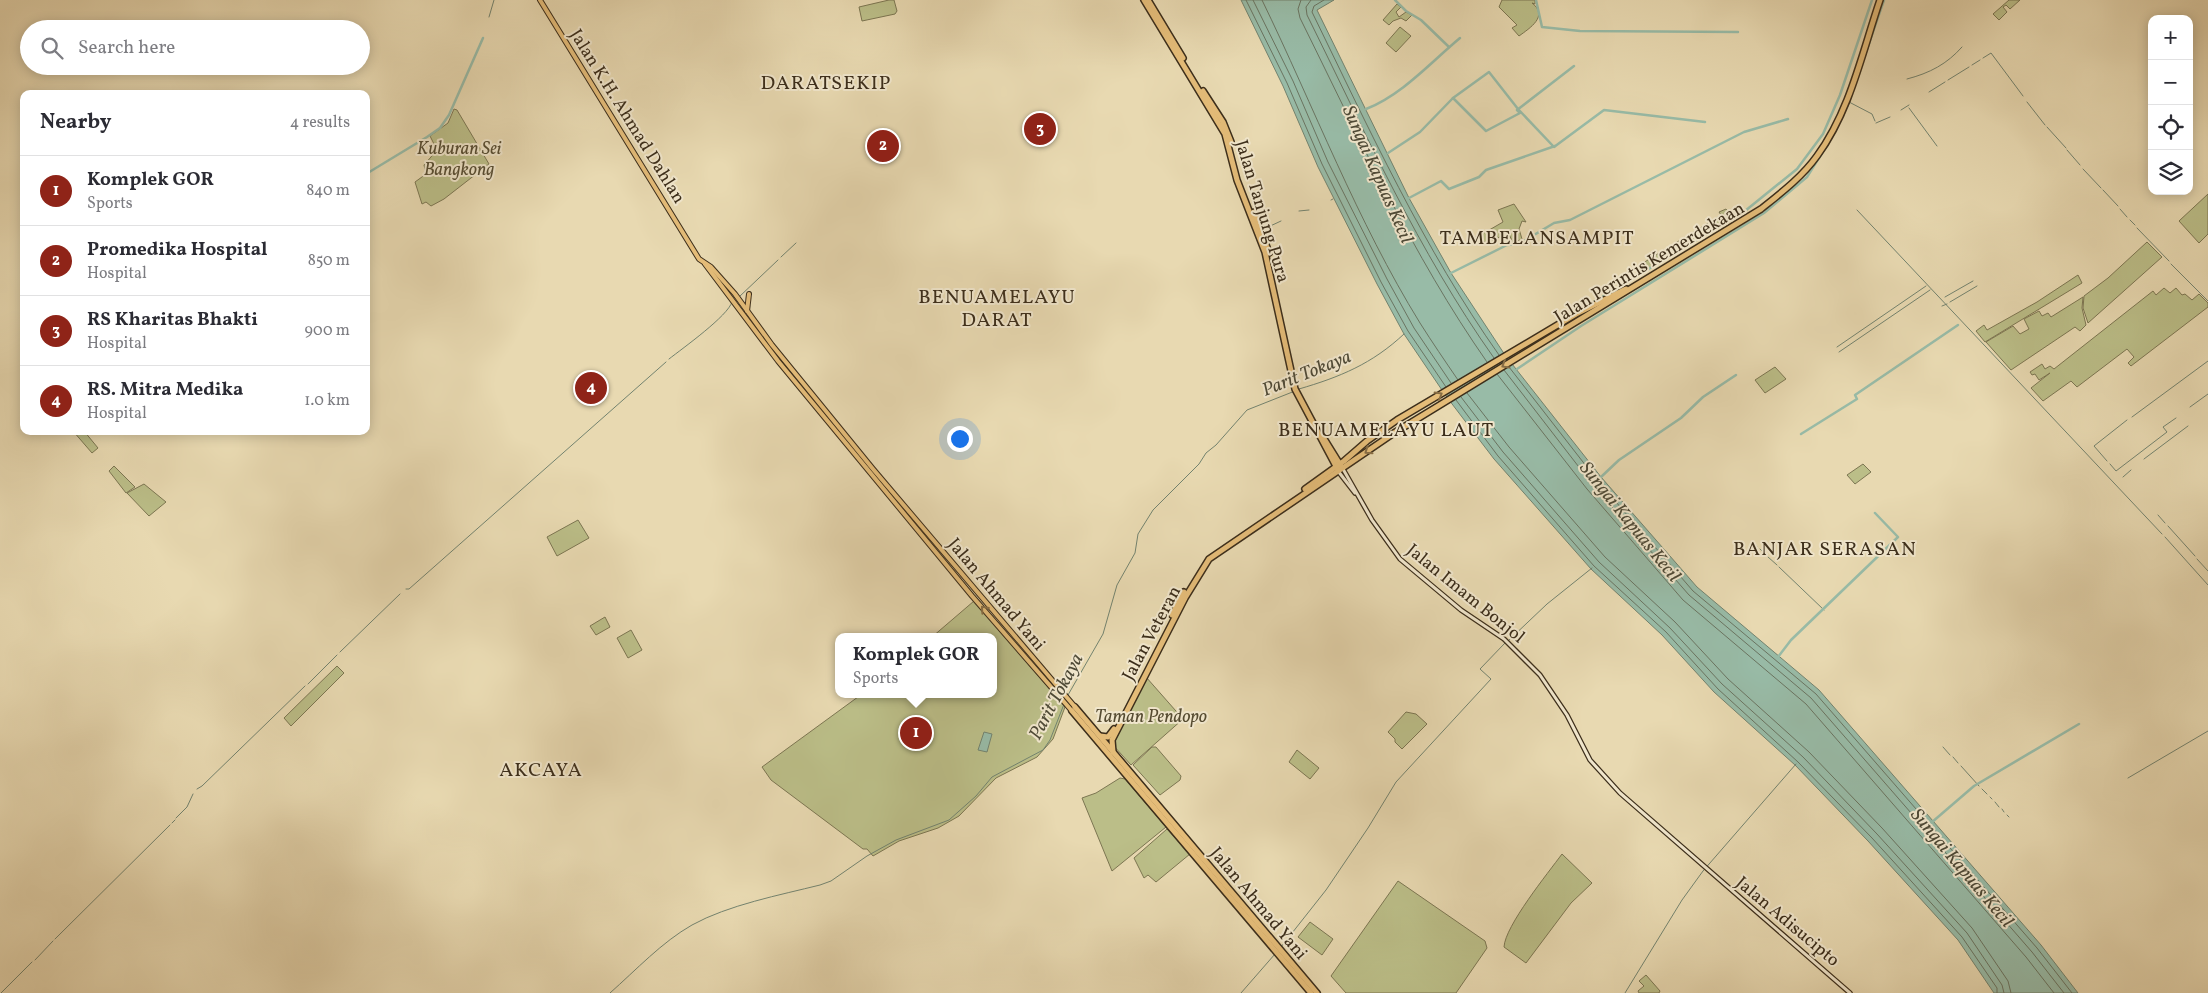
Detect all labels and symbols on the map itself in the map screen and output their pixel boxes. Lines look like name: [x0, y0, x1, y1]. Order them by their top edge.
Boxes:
street label: Jalan K.H. Ahmad Dahlan: [563, 25, 691, 209]
district label: DARATSEKIP: [761, 70, 891, 98]
water label: Sungai Kapuas Kecil: [1335, 102, 1419, 248]
pin: 3: [1024, 110, 1056, 148]
pin: 2: [867, 127, 899, 165]
park label: Kuburan Sei Bangkong: [417, 137, 502, 183]
street label: Jalan Tanjung Pura: [1228, 137, 1295, 286]
street label: Jalan Perintis Kemerdekaan: [1550, 196, 1750, 330]
district label: TAMBELANSAMPIT: [1439, 225, 1635, 253]
district label: BENUAMELAYU DARAT: [918, 284, 1076, 335]
water label: Parit Tokaya: [1258, 344, 1355, 404]
one-way arrow: [1502, 359, 1511, 369]
pin: 4: [575, 369, 607, 407]
one-way arrow: [1433, 392, 1442, 402]
district label: BENUAMELAYU LAUT: [1278, 417, 1494, 445]
your location: [947, 426, 973, 452]
one-way arrow: [1364, 445, 1374, 454]
water label: Sungai Kapuas Kecil: [1573, 456, 1686, 588]
street label: Jalan Ahmad Yani: [941, 533, 1051, 657]
district label: BANJAR SERASAN: [1733, 536, 1917, 564]
street label: Jalan Imam Bonjol: [1401, 539, 1530, 650]
street label: Jalan Veteran: [1117, 582, 1188, 686]
one-way arrow: [981, 606, 990, 615]
water label: Parit Tokaya: [1023, 649, 1090, 745]
park label: Taman Pendopo: [1095, 705, 1207, 730]
pin: 1: [900, 714, 932, 752]
district label: AKCAYA: [499, 757, 583, 785]
water label: Sungai Kapuas Kecil: [1904, 803, 2019, 934]
street label: Jalan Ahmad Yani: [1203, 842, 1313, 966]
street label: Jalan Adisucipto: [1730, 871, 1844, 973]

